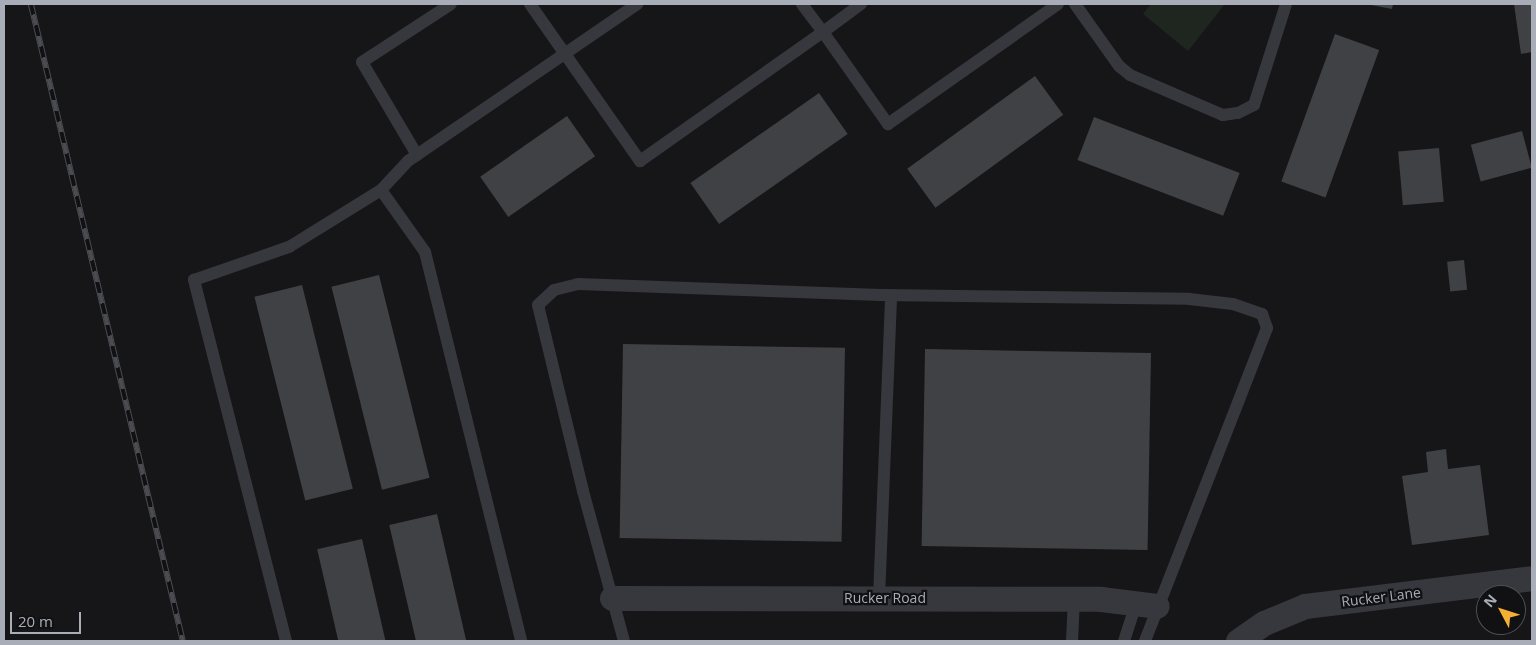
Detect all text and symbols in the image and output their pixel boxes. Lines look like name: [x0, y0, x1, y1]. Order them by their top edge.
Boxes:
street label: Rucker Lane: [1340, 584, 1422, 610]
north arrow: [1476, 585, 1526, 635]
street label: Rucker Road: [844, 590, 926, 606]
text: N: [1479, 590, 1501, 611]
scale bar: [12, 602, 84, 634]
text: 20 m: [18, 611, 53, 631]

